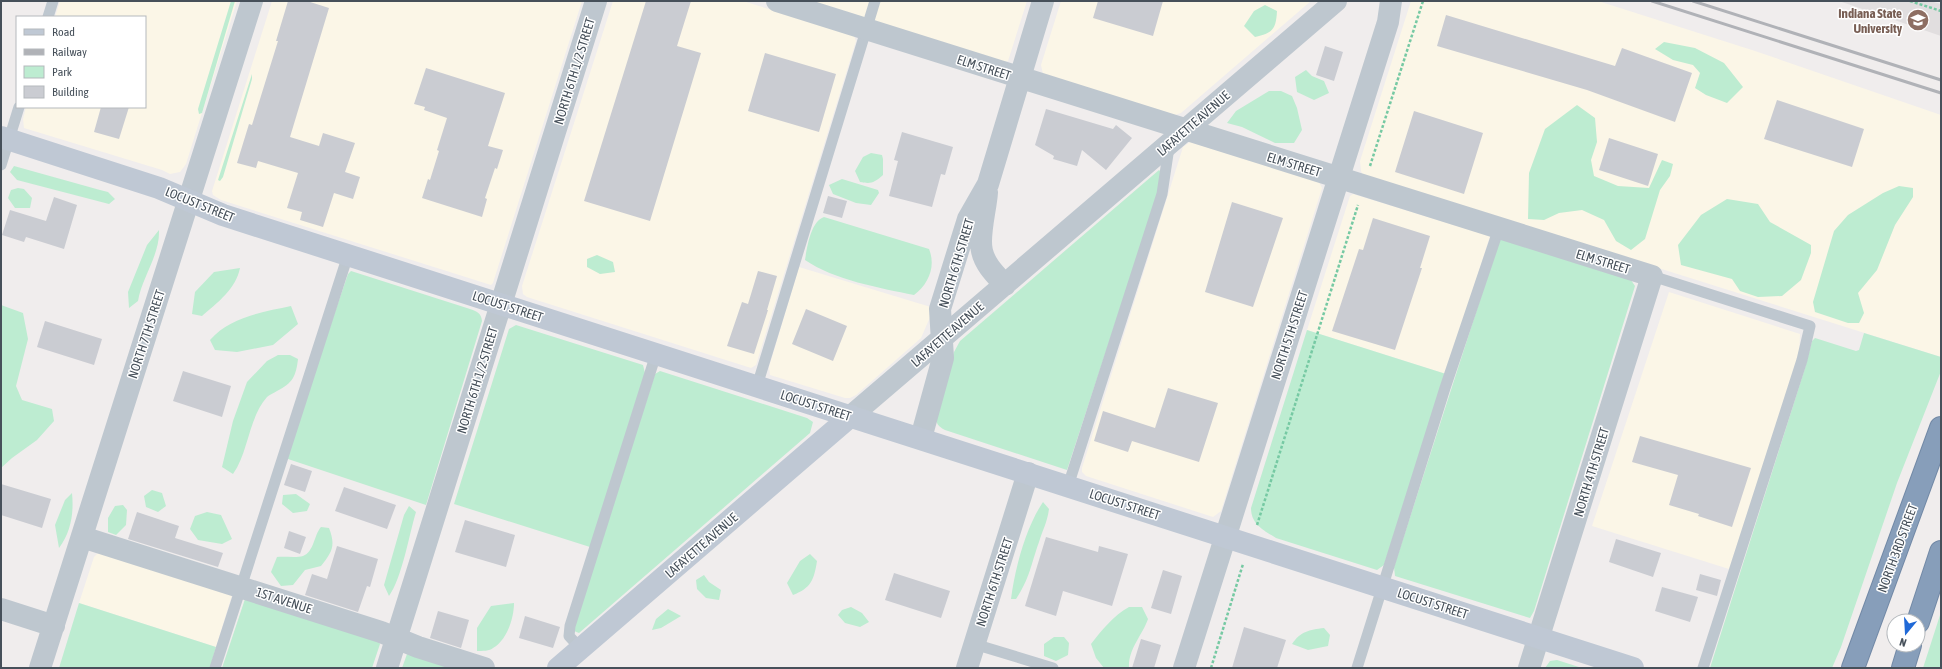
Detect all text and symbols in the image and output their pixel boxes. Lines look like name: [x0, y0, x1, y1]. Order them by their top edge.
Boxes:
place label: Indiana State University: [1838, 6, 1903, 36]
school or university icon: Indiana State University: [1905, 7, 1931, 33]
legend: [16, 16, 146, 108]
street label: NORTH 6TH 1/2 STREET: [551, 16, 598, 126]
text: Road: [52, 25, 75, 39]
text: Railway: [52, 45, 87, 59]
street label: ELM STREET: [955, 52, 1013, 83]
text: Park: [52, 65, 73, 79]
text: Building: [52, 85, 90, 99]
street label: LAFAYETTE AVENUE: [1154, 88, 1233, 159]
street label: ELM STREET: [1265, 149, 1323, 180]
street label: LOCUST STREET: [163, 184, 237, 225]
street label: NORTH 6TH STREET: [936, 216, 977, 310]
street label: ELM STREET: [1574, 246, 1632, 277]
street label: NORTH 7TH STREET: [125, 288, 168, 380]
street label: LOCUST STREET: [471, 288, 545, 325]
street label: NORTH 5TH STREET: [1268, 289, 1311, 381]
street label: LAFAYETTE AVENUE: [908, 299, 987, 370]
street label: NORTH 6TH 1/2 STREET: [454, 325, 501, 435]
street label: LOCUST STREET: [779, 387, 853, 424]
street label: NORTH 4TH STREET: [1571, 425, 1612, 519]
street label: LOCUST STREET: [1088, 486, 1162, 523]
street label: NORTH 3RD STREET: [1875, 502, 1921, 594]
street label: LAFAYETTE AVENUE: [662, 510, 741, 581]
street label: NORTH 6TH STREET: [973, 536, 1016, 628]
street label: 1ST AVENUE: [254, 584, 314, 617]
street label: LOCUST STREET: [1396, 585, 1470, 622]
north arrow: [1886, 613, 1926, 653]
text: N: [1898, 636, 1908, 649]

